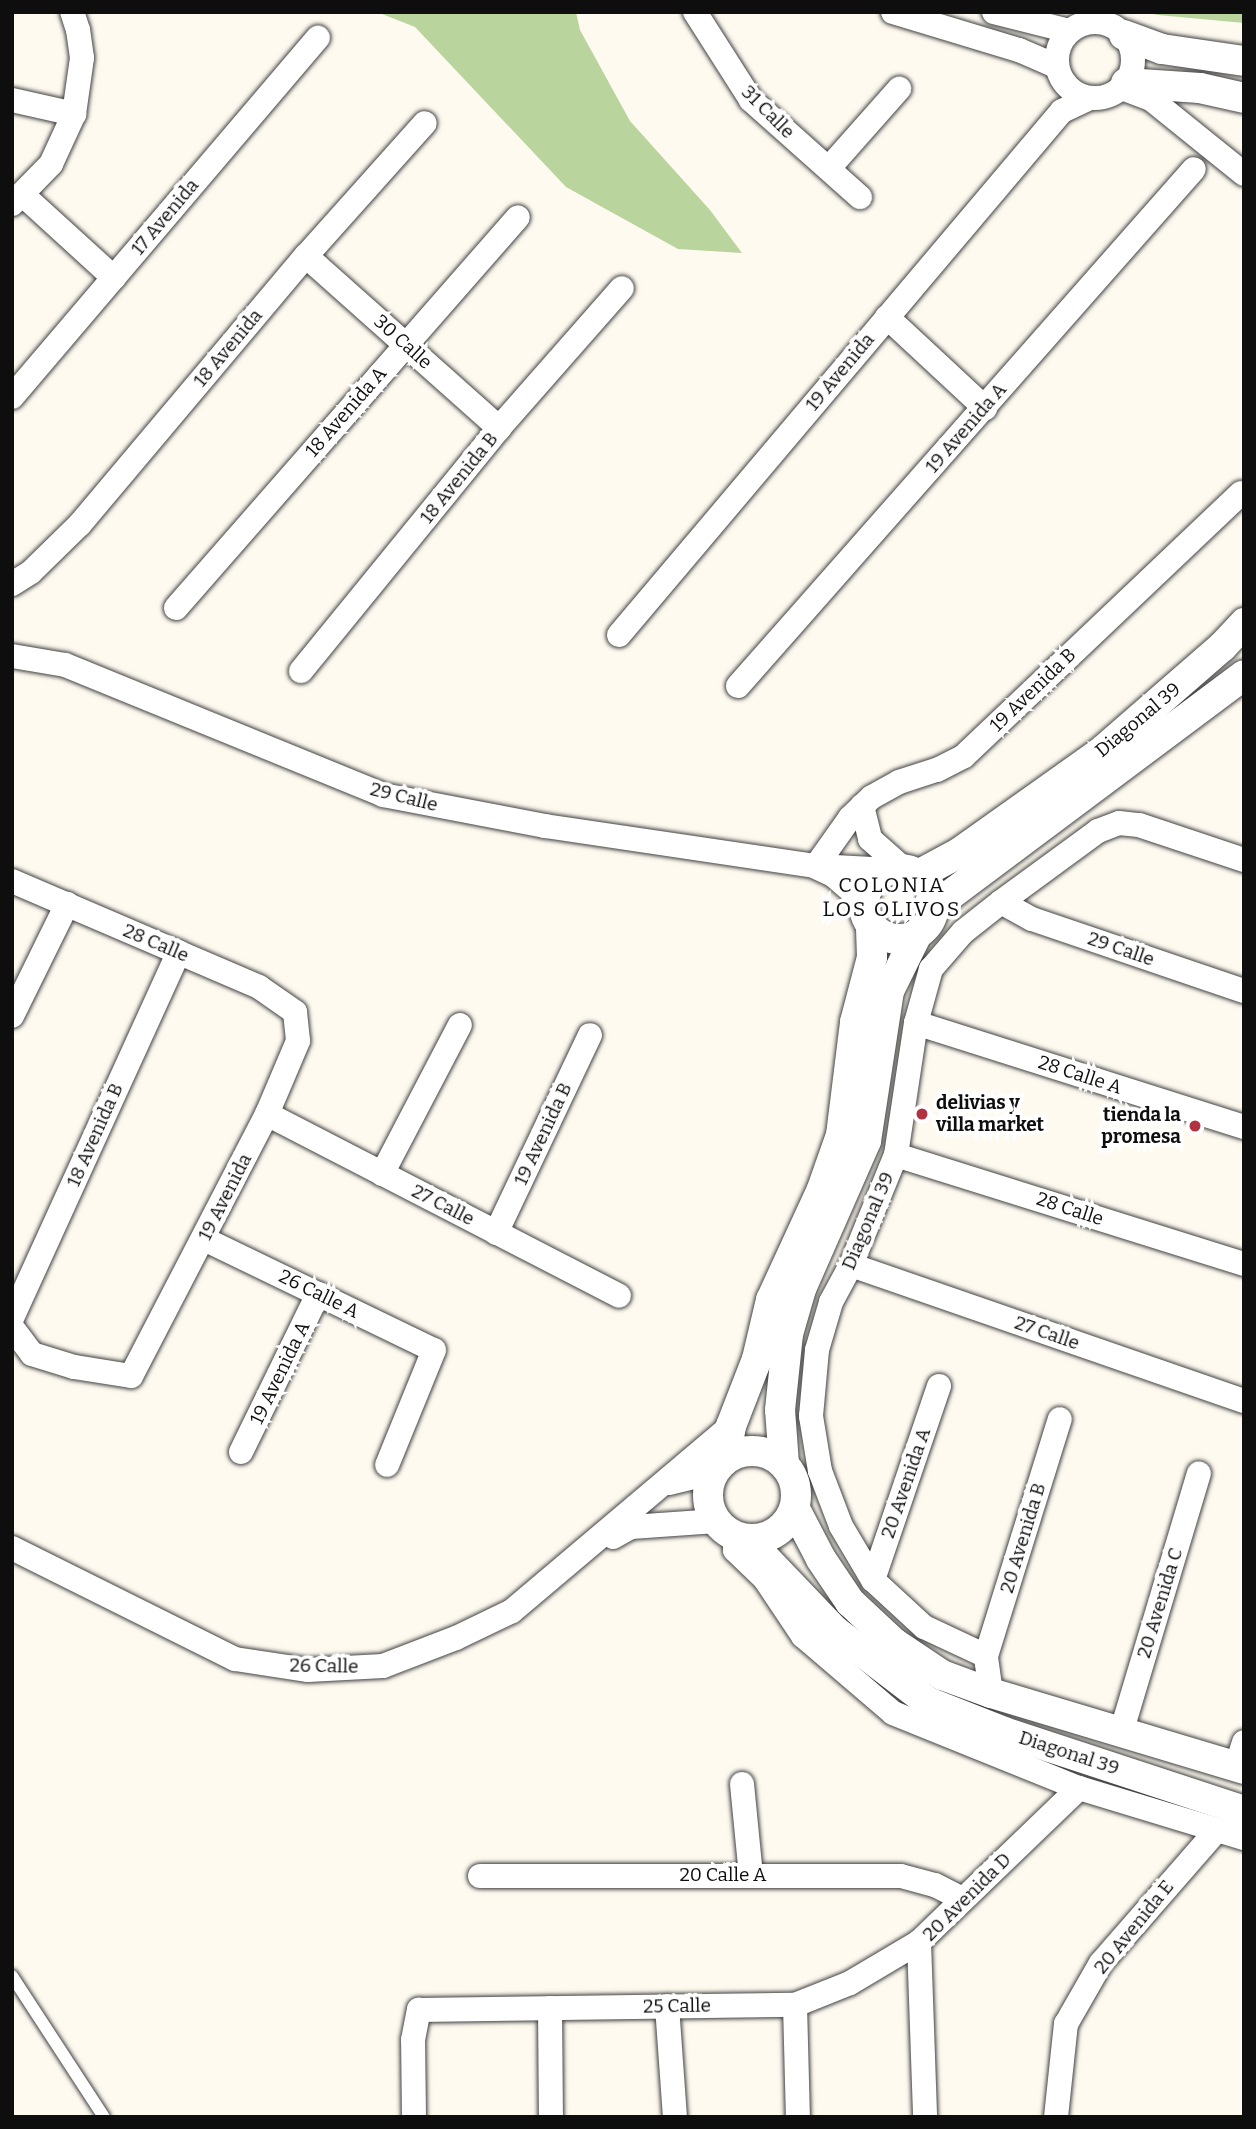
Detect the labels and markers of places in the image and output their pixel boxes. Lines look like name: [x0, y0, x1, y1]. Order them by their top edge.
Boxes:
place label: delivias y villa market: [936, 1092, 1044, 1136]
place label: tienda la promesa: [1101, 1104, 1181, 1148]
marker: delivias y villa market: [914, 1106, 930, 1122]
marker: tienda la promesa: [1187, 1118, 1203, 1134]

